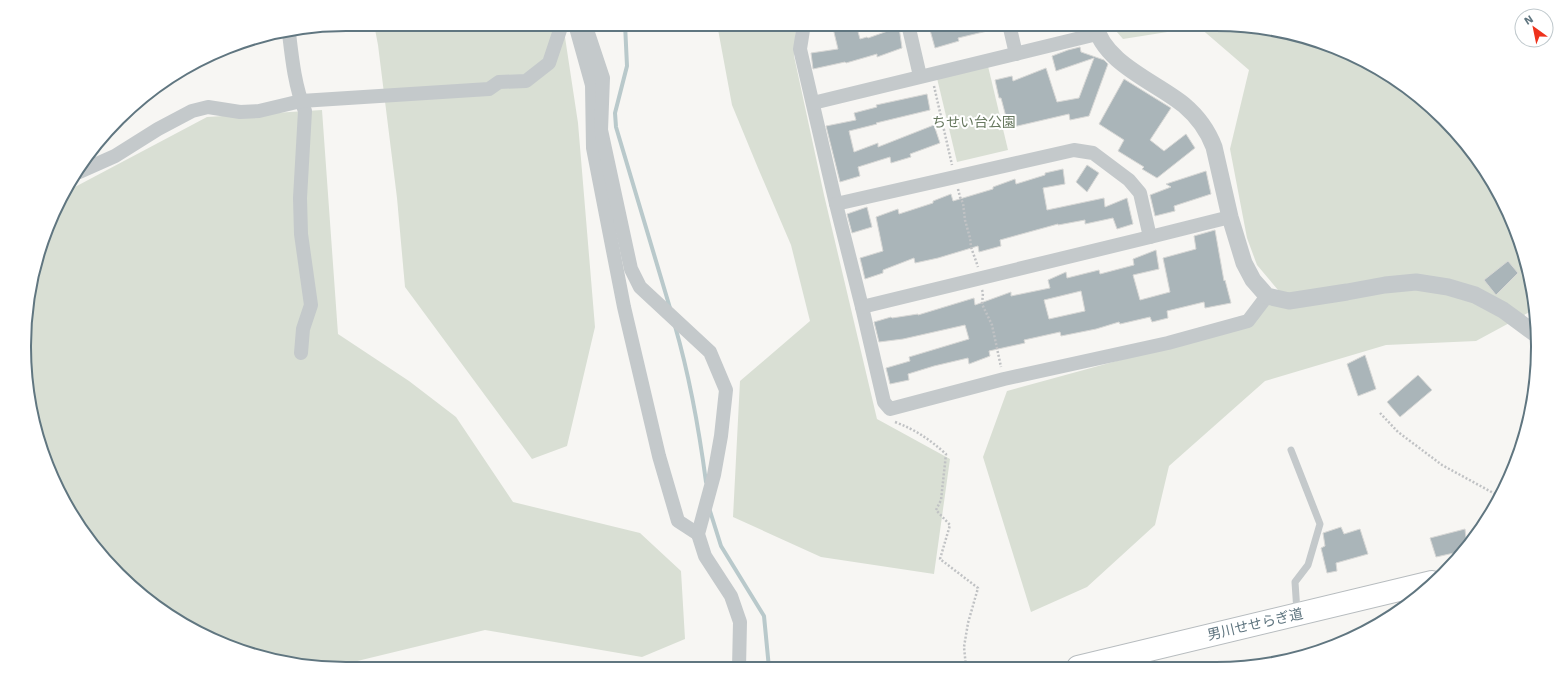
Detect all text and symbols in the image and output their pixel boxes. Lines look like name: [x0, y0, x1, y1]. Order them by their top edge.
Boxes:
north arrow: [1514, 8, 1554, 48]
text: N: [1522, 12, 1536, 28]
park label: ちせい台公園: [932, 114, 1016, 130]
street label: 男川せせらぎ道: [1205, 605, 1305, 643]

